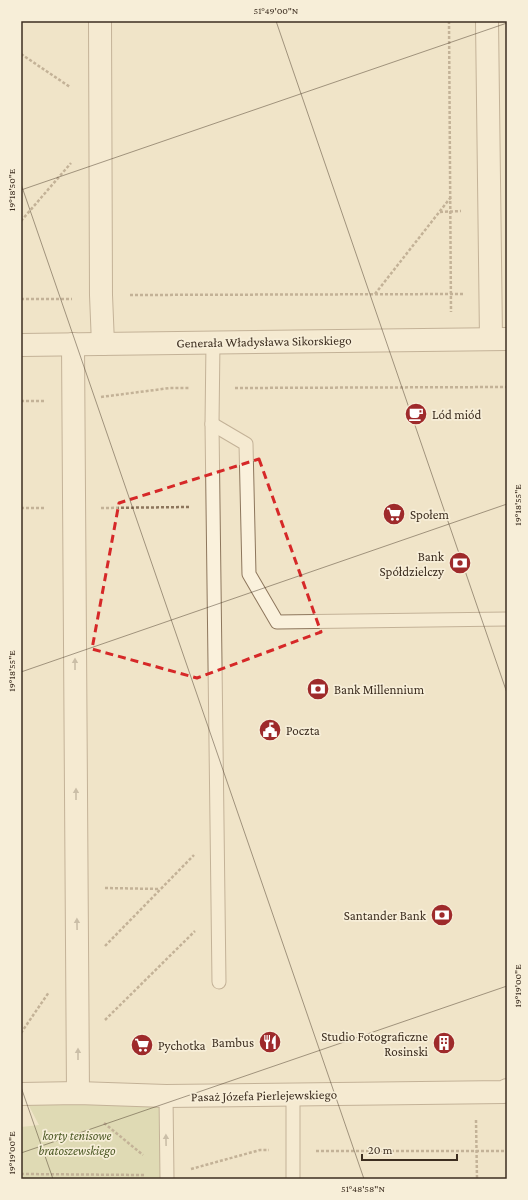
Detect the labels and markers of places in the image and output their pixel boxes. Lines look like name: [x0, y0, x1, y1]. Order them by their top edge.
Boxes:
cafe icon: Lód miód: [403, 401, 429, 427]
place label: Lód miód: [432, 407, 482, 422]
supermarket icon: Społem: [381, 501, 407, 527]
place label: Społem: [410, 507, 449, 522]
place label: Bank Spółdzielczy: [380, 549, 445, 579]
bank icon: Bank Spółdzielczy: [447, 550, 473, 576]
bank icon: Bank Millennium: [305, 676, 331, 702]
place label: Bank Millennium: [334, 682, 425, 697]
public building icon: Poczta: [257, 717, 283, 743]
place label: Poczta: [286, 723, 320, 738]
bank icon: Santander Bank: [429, 902, 455, 928]
place label: Santander Bank: [344, 908, 427, 923]
restaurant icon: Bambus: [257, 1029, 283, 1055]
place label: Studio Fotograficzne Rosinski: [321, 1029, 429, 1059]
building icon: Studio Fotograficzne Rosinski: [431, 1030, 457, 1056]
supermarket icon: Pychotka: [129, 1032, 155, 1058]
place label: Bambus: [212, 1035, 254, 1050]
place label: Pychotka: [158, 1038, 206, 1053]

